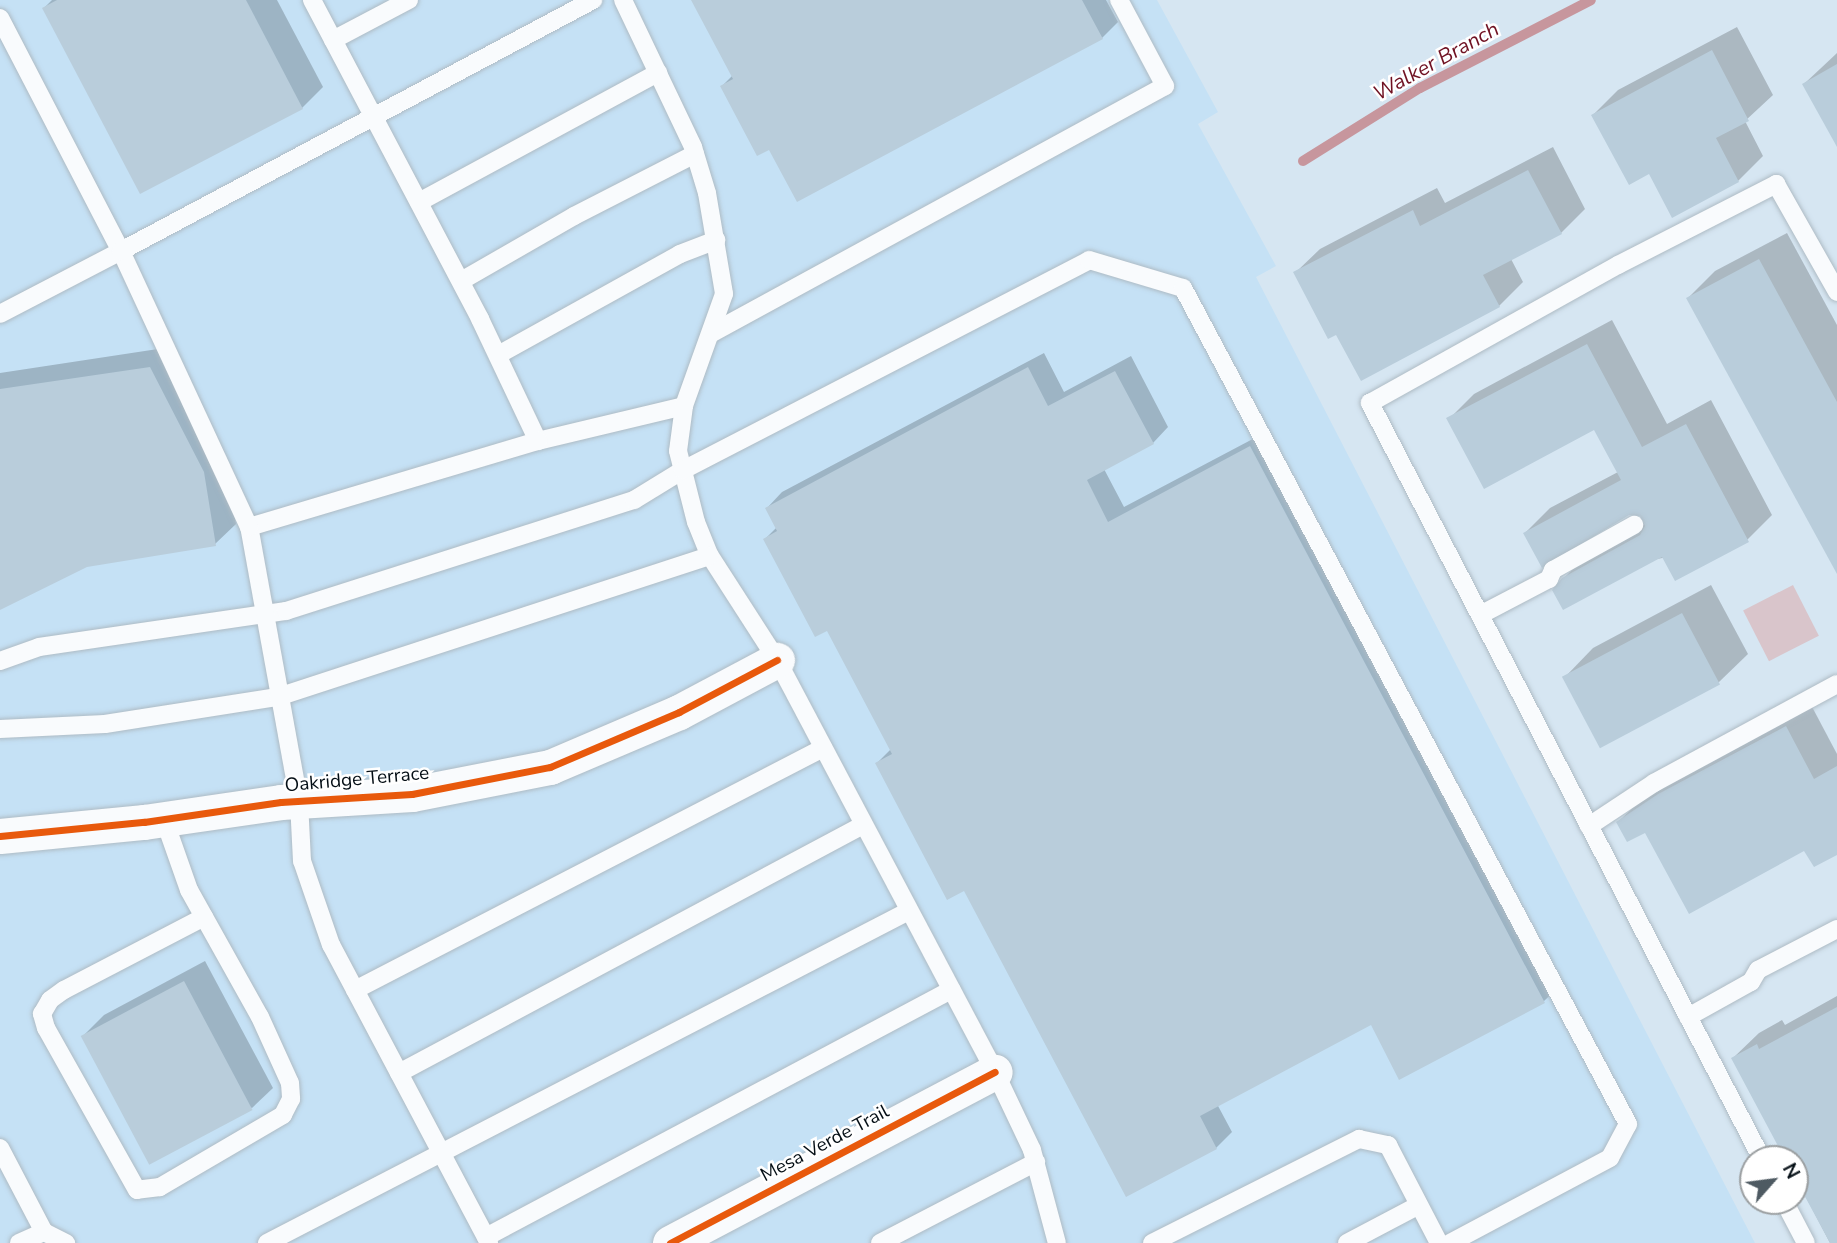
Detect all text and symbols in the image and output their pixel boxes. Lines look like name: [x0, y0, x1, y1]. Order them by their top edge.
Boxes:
water label: Walker Branch: [1369, 16, 1503, 106]
street label: Oakridge Terrace: [284, 762, 430, 798]
street label: Mesa Verde Trail: [757, 1101, 893, 1187]
north arrow: [1739, 1145, 1809, 1215]
text: N: [1776, 1159, 1806, 1183]

